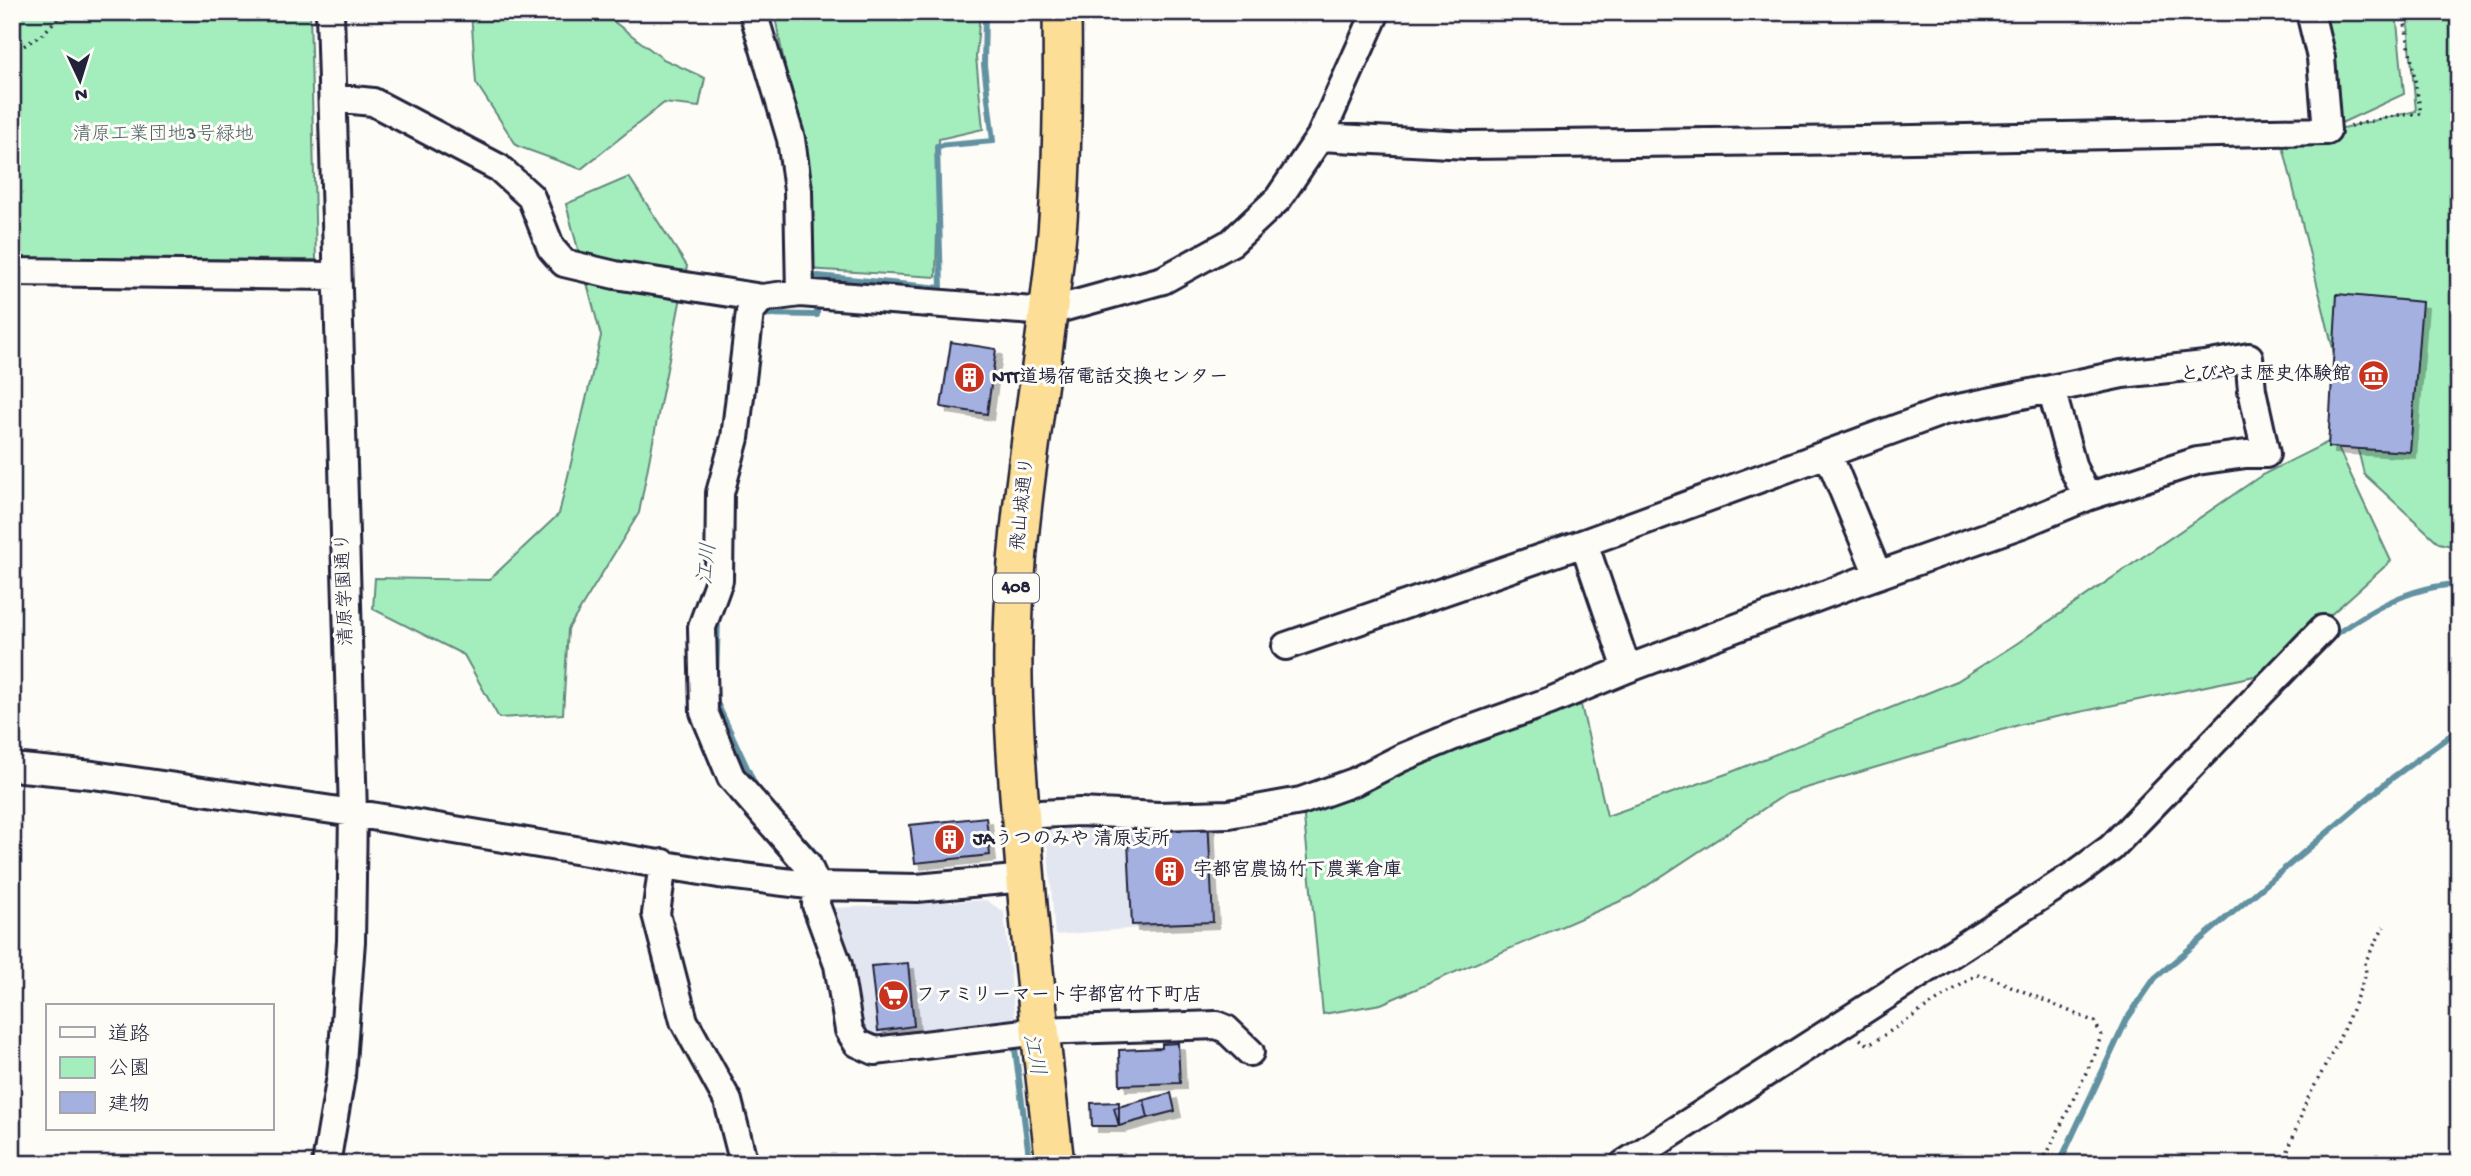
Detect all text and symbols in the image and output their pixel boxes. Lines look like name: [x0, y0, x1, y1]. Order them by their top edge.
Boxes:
north arrow: [46, 46, 116, 116]
text: N: [74, 82, 88, 105]
park label: 清原工業団地3号緑地: [73, 123, 253, 147]
museum icon: とびやま歴史体験館: [2357, 358, 2391, 392]
building icon: NTT道場宿電話交換センター: [952, 361, 986, 395]
place label: とびやま歴史体験館: [2180, 363, 2351, 387]
place label: NTT道場宿電話交換センター: [992, 366, 1228, 390]
street label: 飛山城通り: [1007, 455, 1040, 552]
street label: 清原学園通り: [332, 532, 359, 646]
water label: 江川: [693, 542, 724, 586]
road number: 408: [993, 574, 1039, 602]
building icon: JAうつのみや 清原支所: [933, 823, 967, 857]
place label: JAうつのみや 清原支所: [972, 828, 1170, 852]
building icon: 宇都宮農協竹下農業倉庫: [1153, 854, 1187, 888]
place label: 宇都宮農協竹下農業倉庫: [1193, 859, 1402, 883]
supermarket icon: ファミリーマート宇都宮竹下町店: [876, 979, 910, 1013]
place label: ファミリーマート宇都宮竹下町店: [916, 984, 1202, 1008]
legend: [46, 1004, 273, 1130]
text: 道路: [108, 1023, 150, 1049]
water label: 江川: [1016, 1032, 1049, 1078]
text: 公園: [108, 1058, 150, 1083]
text: 建物: [108, 1093, 150, 1119]

